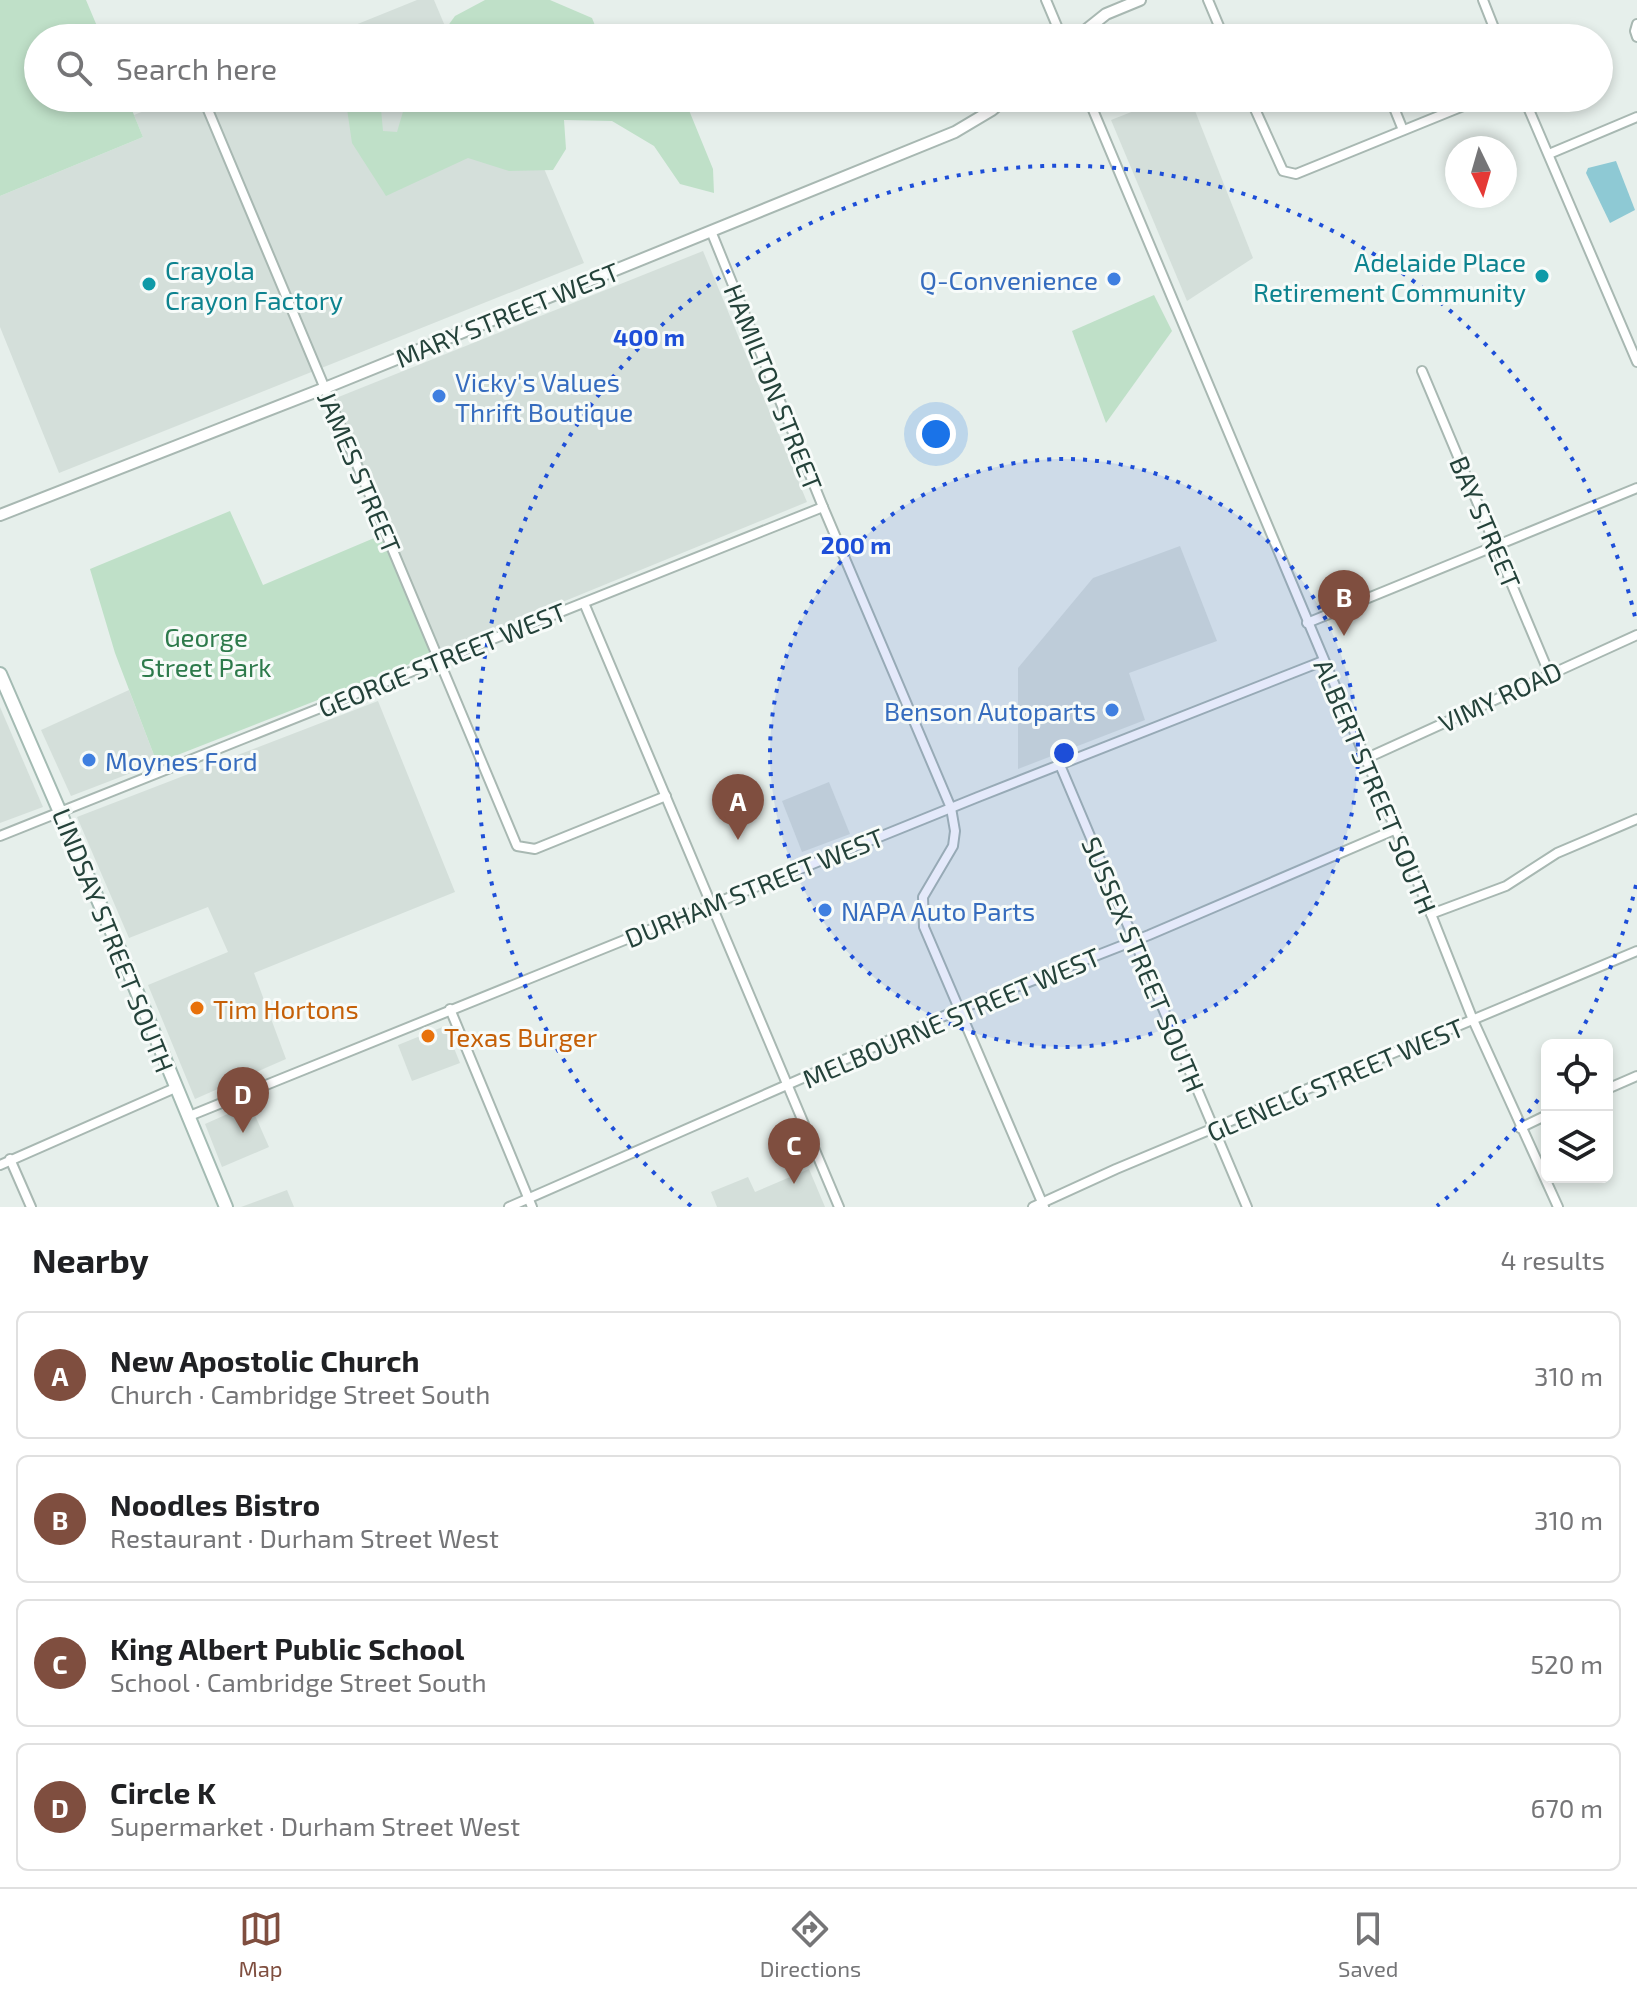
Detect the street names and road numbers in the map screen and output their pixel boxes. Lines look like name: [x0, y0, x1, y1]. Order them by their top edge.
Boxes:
street label: MARY STREET WEST: [391, 255, 623, 373]
street label: HAMILTON STREET: [718, 279, 830, 495]
street label: JAMES STREET: [312, 386, 408, 558]
street label: BAY STREET: [1444, 451, 1528, 593]
street label: GEORGE STREET WEST: [314, 595, 570, 723]
street label: ALBERT STREET SOUTH: [1308, 654, 1444, 918]
street label: VIMY ROAD: [1434, 654, 1566, 738]
street label: LINDSAY STREET SOUTH: [47, 803, 181, 1077]
street label: DURHAM STREET WEST: [620, 821, 888, 953]
street label: SUSSEX STREET SOUTH: [1076, 832, 1212, 1096]
street label: MELBOURNE STREET WEST: [798, 940, 1104, 1094]
street label: GLENELG STREET WEST: [1202, 1011, 1468, 1147]

